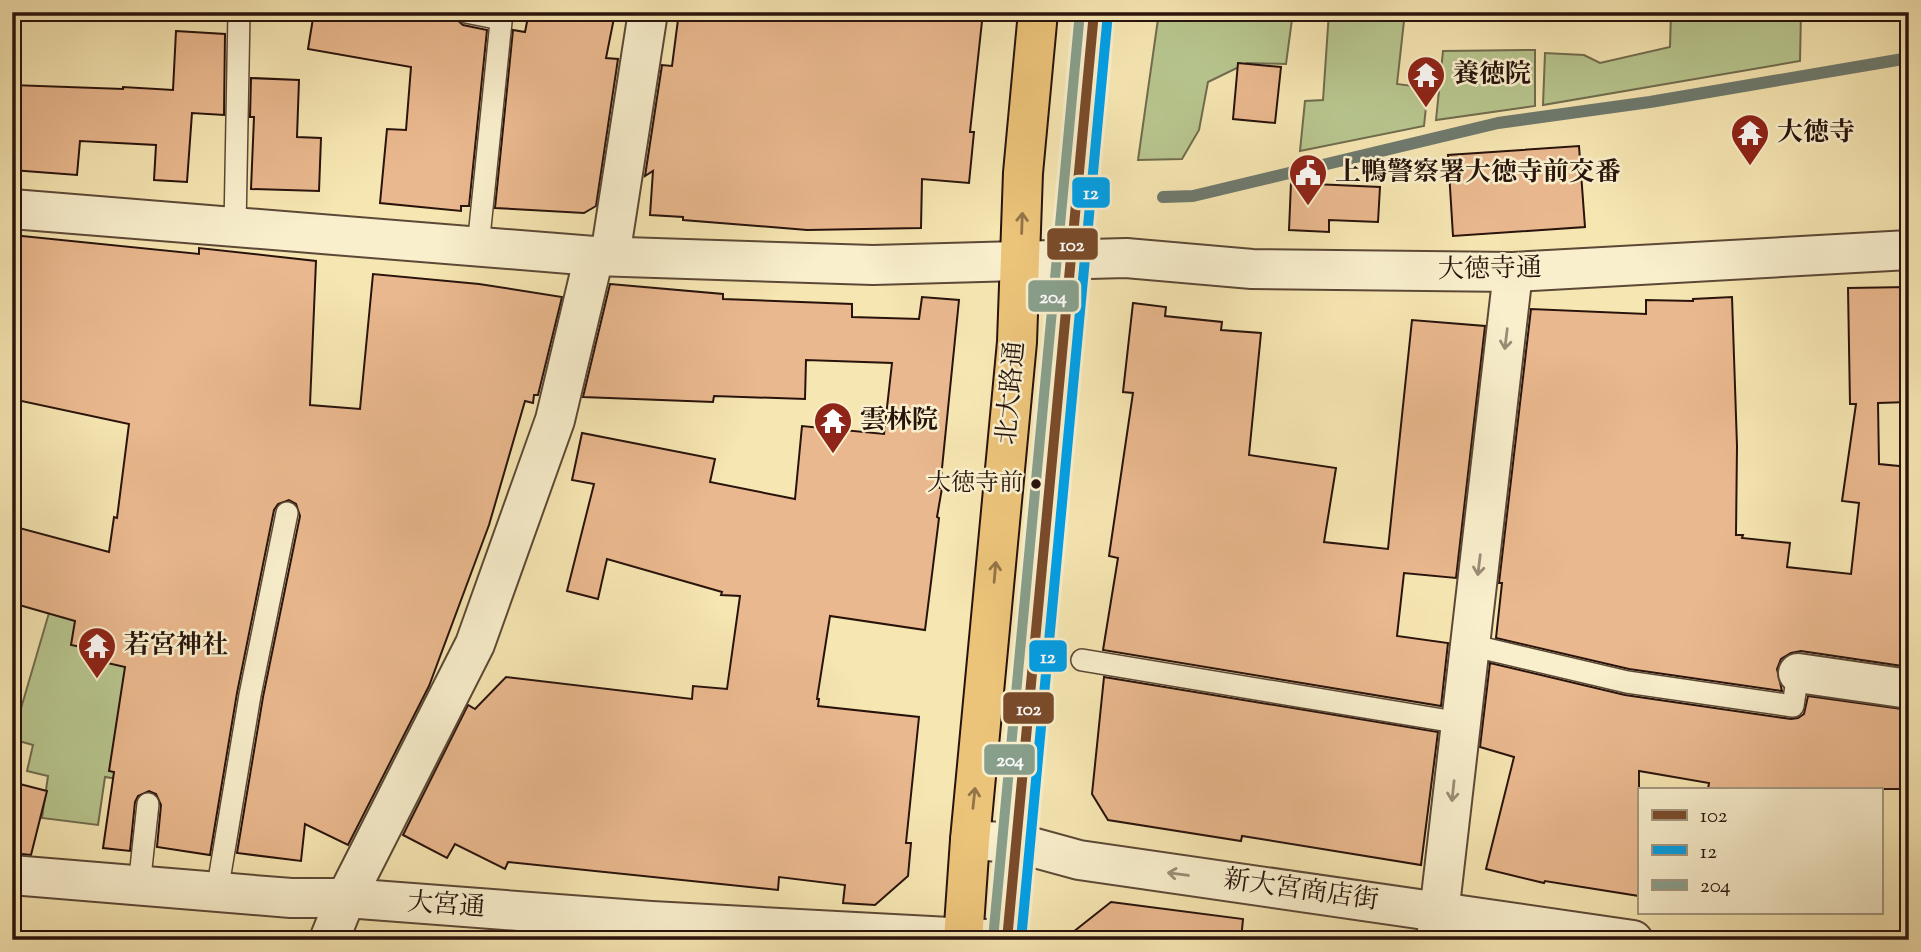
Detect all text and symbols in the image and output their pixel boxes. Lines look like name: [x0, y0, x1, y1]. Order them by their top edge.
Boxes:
temple icon: 養徳院: [1405, 54, 1447, 109]
place label: 養徳院: [1453, 57, 1531, 94]
temple icon: 大徳寺: [1729, 112, 1771, 167]
place label: 大徳寺: [1777, 115, 1855, 152]
public building icon: 上鴨警察署大徳寺前交番: [1287, 152, 1329, 207]
place label: 上鴨警察署大徳寺前交番: [1335, 155, 1621, 192]
line badge: 12: [1071, 176, 1111, 209]
text: 12: [1083, 181, 1099, 208]
one-way arrow: [1015, 212, 1028, 235]
line badge: 102: [1046, 227, 1099, 261]
text: 102: [1059, 233, 1085, 260]
street label: 大徳寺通: [1438, 251, 1542, 289]
line badge: 204: [1027, 279, 1080, 313]
text: 204: [1039, 285, 1067, 312]
one-way arrow: [1499, 328, 1512, 350]
street label: 北大路通: [989, 340, 1035, 446]
temple icon: 雲林院: [812, 400, 854, 455]
place label: 雲林院: [860, 403, 938, 440]
place label: 大徳寺前: [927, 467, 1023, 501]
marker: 大徳寺前: [1029, 477, 1043, 491]
one-way arrow: [1473, 554, 1486, 576]
one-way arrow: [989, 561, 1002, 584]
temple icon: 若宮神社: [76, 625, 118, 680]
place label: 若宮神社: [124, 628, 228, 665]
line badge: 12: [1028, 639, 1068, 673]
text: 12: [1040, 645, 1056, 672]
line badge: 102: [1002, 691, 1055, 725]
text: 102: [1016, 697, 1042, 724]
line badge: 204: [983, 743, 1036, 776]
text: 204: [996, 748, 1024, 775]
one-way arrow: [1447, 780, 1460, 802]
one-way arrow: [968, 788, 981, 810]
legend: [1638, 788, 1882, 914]
text: 102: [1700, 802, 1728, 832]
text: 12: [1700, 838, 1717, 868]
street label: 新大宮商店街: [1221, 862, 1381, 920]
one-way arrow: [1167, 867, 1190, 880]
text: 204: [1700, 872, 1731, 902]
street label: 大宮通: [406, 885, 486, 927]

